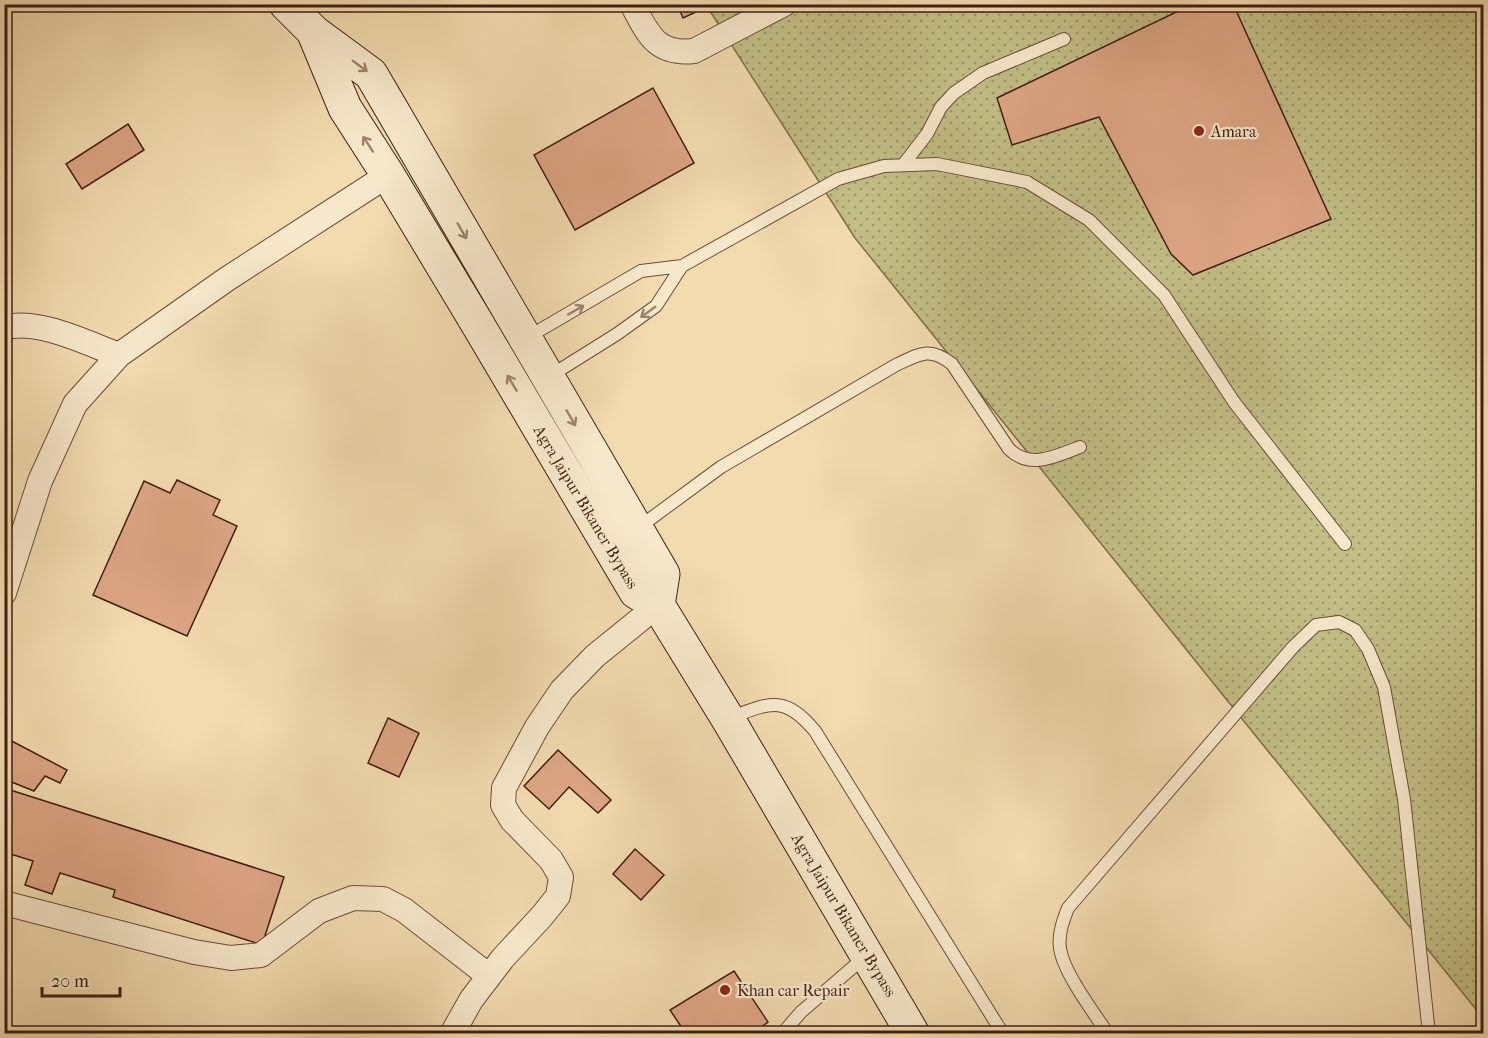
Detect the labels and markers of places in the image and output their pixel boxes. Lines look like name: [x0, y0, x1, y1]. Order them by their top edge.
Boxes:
place label: Amara: [1210, 122, 1257, 141]
marker: Amara: [1192, 124, 1206, 138]
place label: Khan car Repair: [737, 981, 850, 1000]
marker: Khan car Repair: [718, 983, 732, 997]

